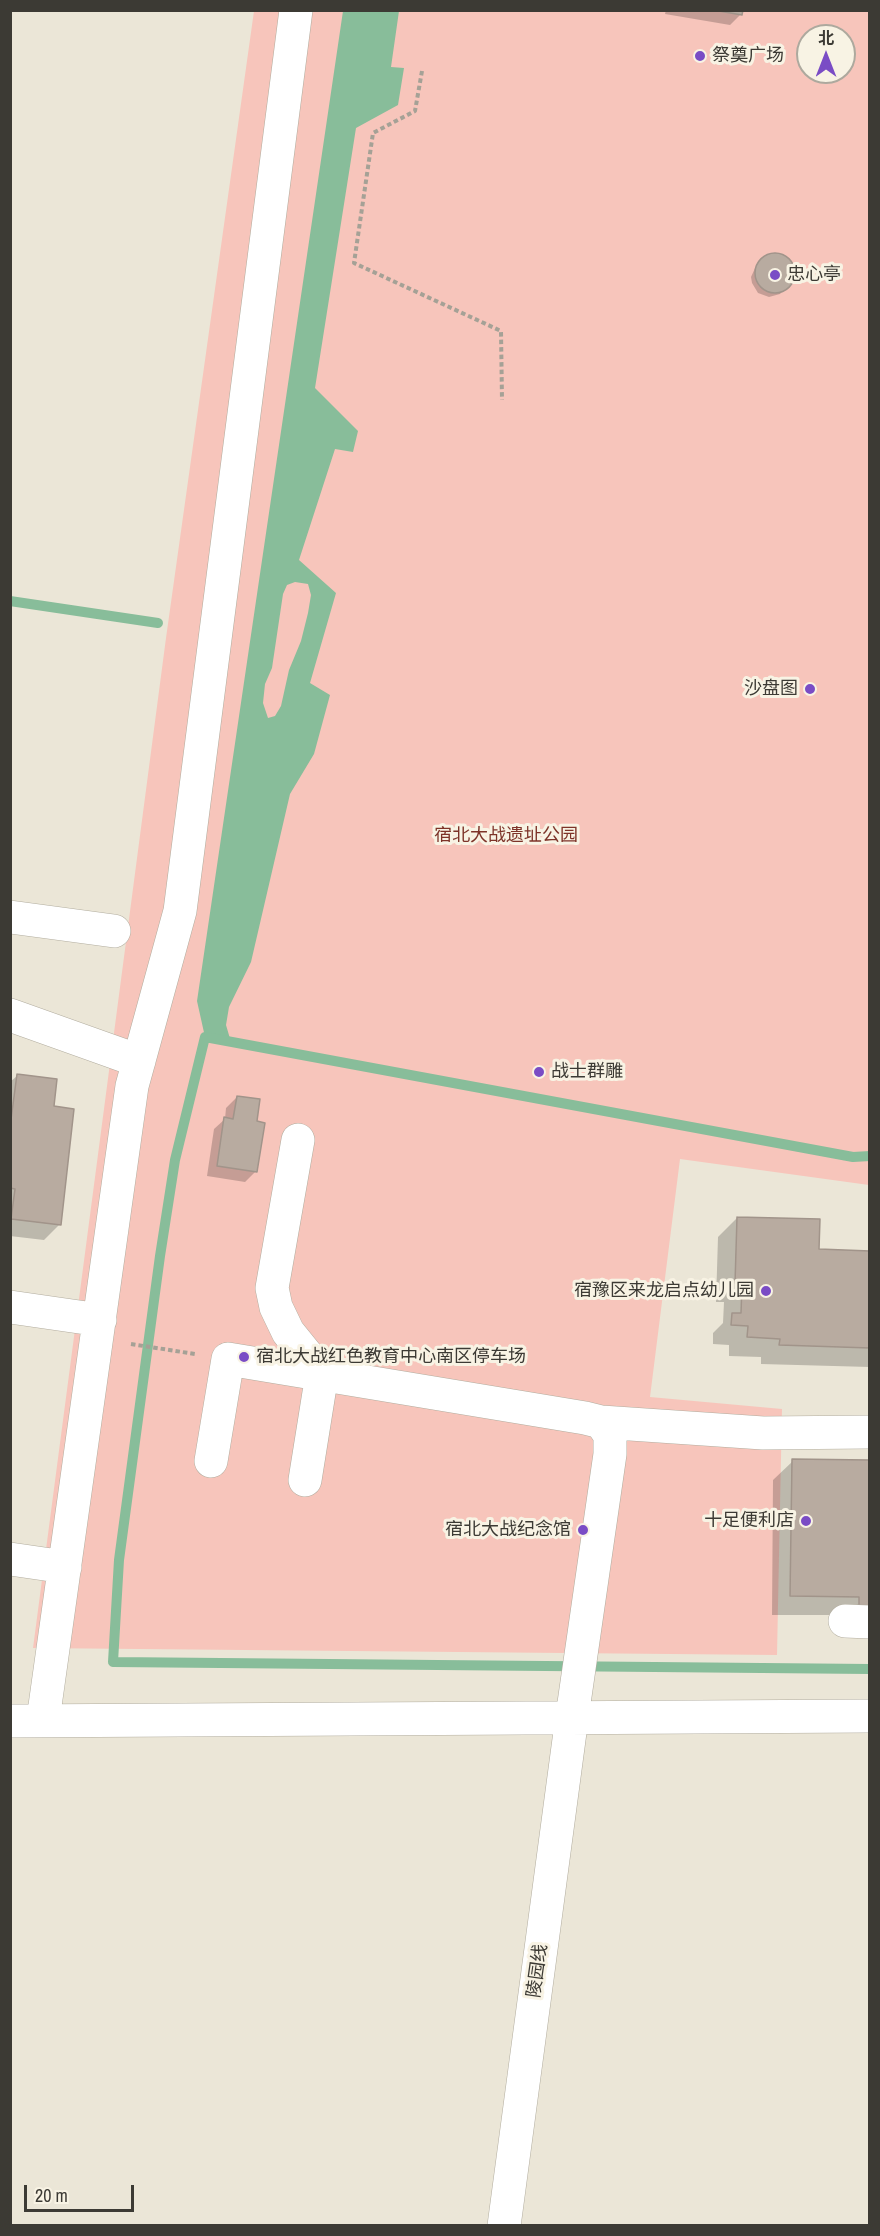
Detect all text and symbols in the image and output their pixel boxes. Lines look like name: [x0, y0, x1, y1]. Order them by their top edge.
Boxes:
north arrow: [796, 24, 856, 84]
text: 北: [818, 27, 834, 49]
place label: 祭奠广场: [712, 45, 784, 67]
marker: 祭奠广场: [693, 49, 707, 63]
place label: 忠心亭: [787, 264, 841, 286]
marker: 忠心亭: [768, 268, 782, 282]
place label: 沙盘图: [744, 678, 798, 700]
marker: 沙盘图: [803, 682, 817, 696]
park label: 宿北大战遗址公园: [434, 825, 578, 847]
place label: 战士群雕: [551, 1061, 623, 1083]
marker: 战士群雕: [532, 1065, 546, 1079]
place label: 宿豫区来龙启点幼儿园: [574, 1280, 754, 1302]
marker: 宿豫区来龙启点幼儿园: [759, 1284, 773, 1298]
place label: 宿北大战红色教育中心南区停车场: [256, 1346, 526, 1368]
marker: 宿北大战红色教育中心南区停车场: [237, 1350, 251, 1364]
place label: 十足便利店: [704, 1510, 794, 1532]
marker: 十足便利店: [799, 1514, 813, 1528]
place label: 宿北大战纪念馆: [445, 1519, 571, 1541]
marker: 宿北大战纪念馆: [576, 1523, 590, 1537]
street label: 陵园线: [524, 1943, 552, 1999]
scale bar: [27, 2173, 136, 2211]
text: 20 m: [35, 2183, 68, 2208]

